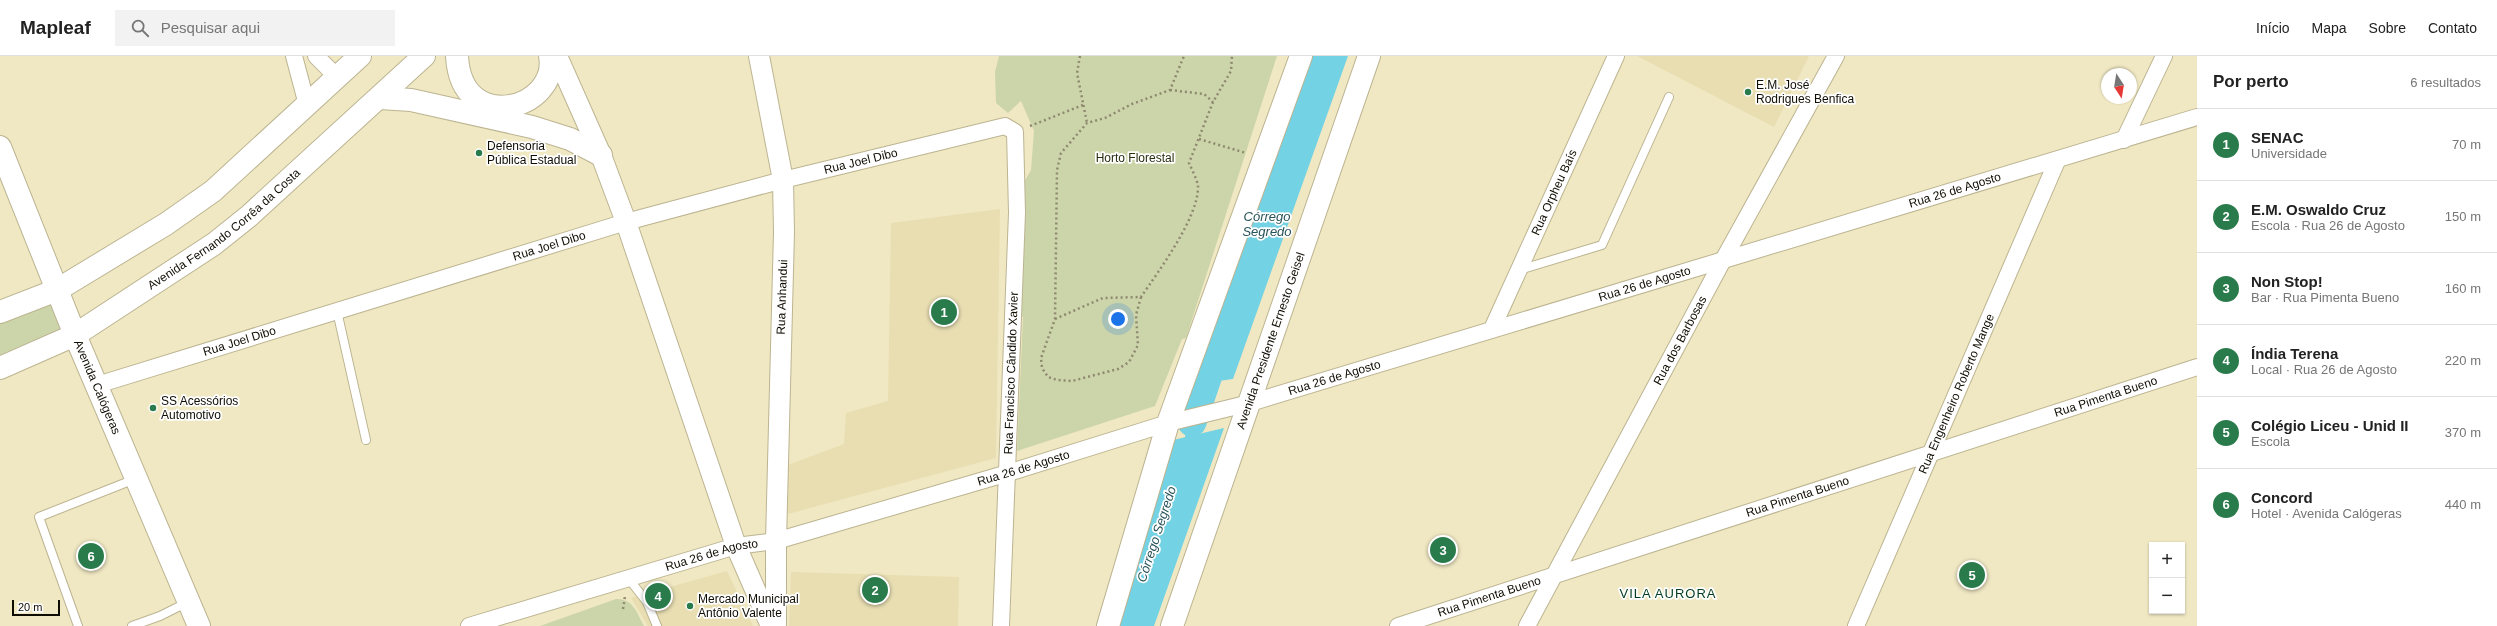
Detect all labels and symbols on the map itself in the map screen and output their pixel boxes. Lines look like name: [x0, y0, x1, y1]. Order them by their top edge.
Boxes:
north arrow: [2101, 68, 2137, 104]
place label: E.M. José Rodrigues Benfica: [1756, 78, 1854, 106]
marker: E.M. José Rodrigues Benfica: [1743, 87, 1753, 97]
place label: Defensoria Pública Estadual: [487, 139, 576, 167]
street label: Rua Joel Dibo: [822, 145, 899, 177]
street label: Rua Orpheu Baís: [1528, 147, 1580, 238]
marker: Defensoria Pública Estadual: [474, 148, 484, 158]
park label: Horto Florestal: [1096, 151, 1174, 165]
street label: Avenida Fernando Corrêa da Costa: [145, 165, 303, 293]
street label: Rua 26 de Agosto: [1907, 170, 2003, 211]
water label: Córrego Segredo: [1242, 209, 1292, 239]
street label: Rua Joel Dibo: [511, 228, 587, 264]
street label: Avenida Presidente Ernesto Geisel: [1234, 250, 1308, 431]
street label: Rua Anhandui: [774, 259, 790, 335]
street label: Rua 26 de Agosto: [1597, 263, 1693, 304]
street label: Rua Francisco Cândido Xavier: [1001, 291, 1021, 455]
street label: Rua dos Barbosas: [1650, 294, 1710, 387]
pin: 1: [931, 297, 957, 327]
your location: [1108, 309, 1128, 329]
street label: Rua Engenheiro Roberto Mange: [1916, 311, 1997, 476]
street label: Rua Joel Dibo: [201, 323, 278, 359]
street label: Avenida Calógeras: [71, 338, 123, 436]
street label: Rua 26 de Agosto: [1287, 357, 1382, 398]
street label: Rua Pimenta Bueno: [2052, 373, 2159, 420]
place label: SS Acessórios Automotivo: [161, 394, 238, 422]
marker: SS Acessórios Automotivo: [148, 403, 158, 413]
street label: Rua 26 de Agosto: [976, 447, 1071, 489]
street label: Rua Pimenta Bueno: [1744, 473, 1851, 520]
water label: Córrego Segredo: [1134, 484, 1179, 584]
pin: 3: [1430, 535, 1456, 565]
street label: Rua 26 de Agosto: [664, 536, 759, 574]
pin: 6: [78, 541, 104, 571]
pin: 5: [1959, 560, 1985, 590]
street label: Rua Pimenta Bueno: [1436, 573, 1543, 620]
pin: 2: [862, 575, 888, 605]
pin: 4: [645, 581, 671, 611]
district label: VILA AURORA: [1620, 586, 1716, 601]
place label: Mercado Municipal Antônio Valente: [698, 592, 799, 620]
scale bar: [12, 598, 60, 617]
marker: Mercado Municipal Antônio Valente: [685, 601, 695, 611]

